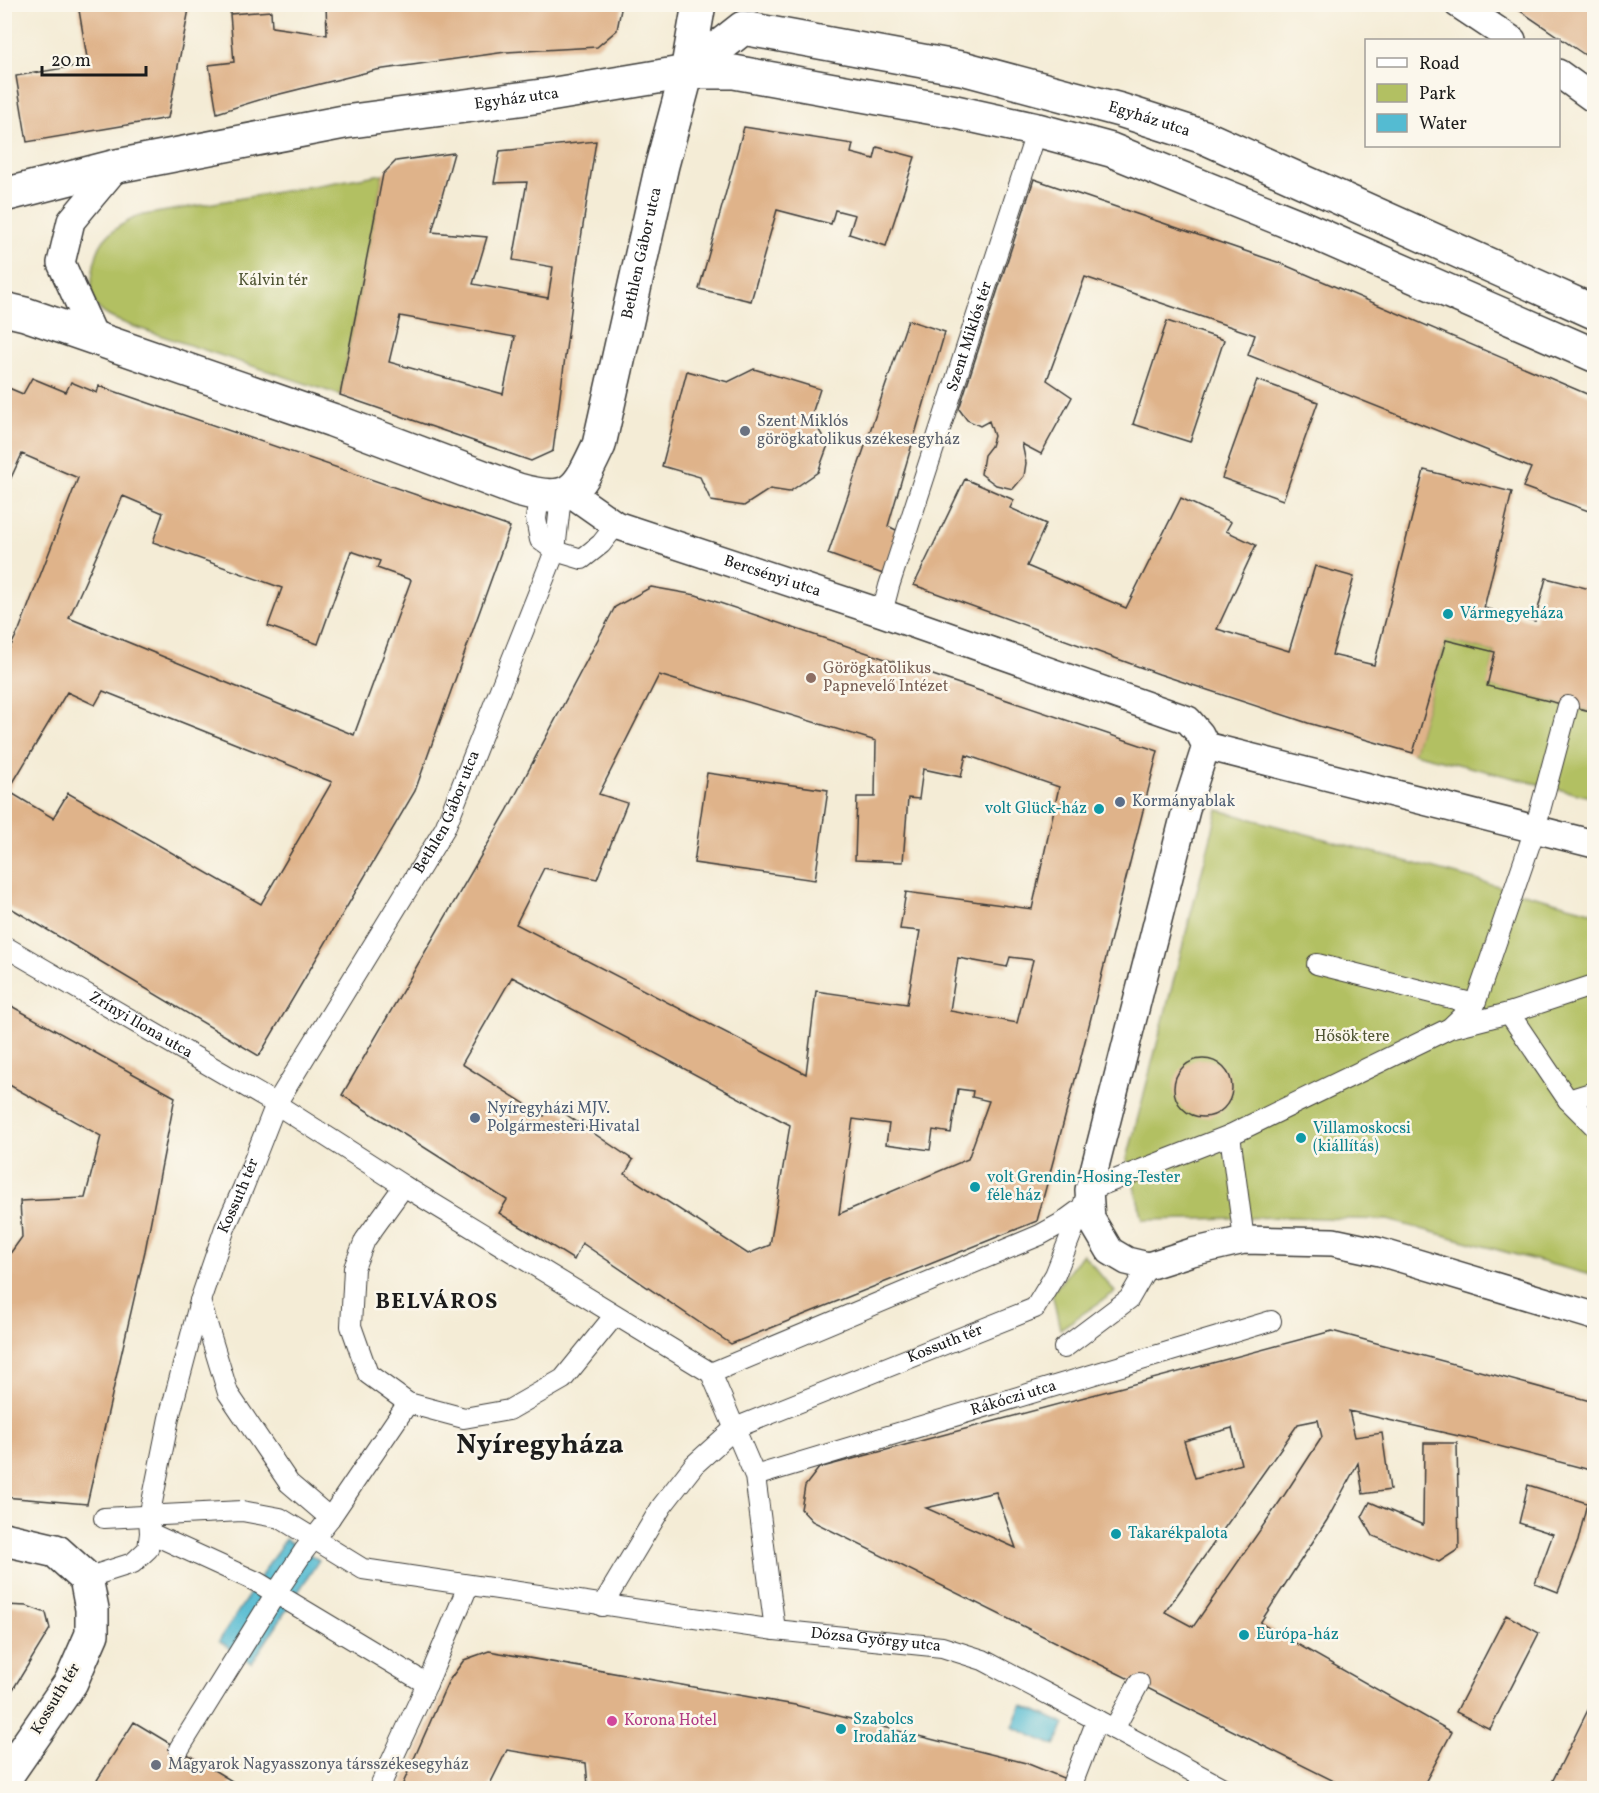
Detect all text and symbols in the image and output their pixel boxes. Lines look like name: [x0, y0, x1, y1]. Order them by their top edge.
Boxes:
scale bar: [42, 39, 146, 77]
legend: [1365, 39, 1560, 147]
text: 20 m: [51, 49, 91, 74]
text: Road: [1419, 52, 1460, 77]
text: Park: [1419, 82, 1456, 107]
street label: Egyház utca: [473, 83, 560, 116]
street label: Egyház utca: [1106, 96, 1193, 143]
text: Water: [1419, 112, 1467, 137]
street label: Bethlen Gábor utca: [617, 185, 668, 321]
park label: Kálvin tér: [238, 270, 308, 292]
street label: Szent Miklós tér: [942, 279, 998, 395]
place label: Szent Miklós görögkatolikus székesegyház: [757, 411, 960, 451]
marker: Szent Miklós görögkatolikus székesegyház: [738, 424, 752, 438]
street label: Bercsényi utca: [721, 550, 824, 603]
place label: Vármegyeháza: [1460, 603, 1564, 625]
marker: Vármegyeháza: [1441, 607, 1455, 621]
place label: Görögkatolikus Papnevelő Intézet: [823, 658, 949, 698]
marker: Görögkatolikus Papnevelő Intézet: [804, 671, 818, 685]
street label: Bethlen Gábor utca: [408, 747, 486, 878]
place label: Kormányablak: [1132, 791, 1235, 813]
marker: Kormányablak: [1113, 795, 1127, 809]
place label: volt Glück-ház: [985, 798, 1087, 820]
marker: volt Glück-ház: [1092, 802, 1106, 816]
street label: Zrínyi Ilona utca: [85, 987, 197, 1064]
park label: Hősök tere: [1314, 1026, 1390, 1048]
place label: Nyíregyházi MJV. Polgármesteri Hivatal: [487, 1098, 640, 1138]
marker: Nyíregyházi MJV. Polgármesteri Hivatal: [468, 1111, 482, 1125]
place label: Villamoskocsi (kiállítás): [1313, 1118, 1411, 1158]
marker: Villamoskocsi (kiállítás): [1294, 1131, 1308, 1145]
street label: Kossuth tér: [213, 1155, 265, 1237]
place label: volt Grendin-Hosing-Tester féle ház: [987, 1167, 1180, 1207]
marker: volt Grendin-Hosing-Tester féle ház: [968, 1180, 982, 1194]
district label: BELVÁROS: [375, 1287, 499, 1318]
street label: Kossuth tér: [904, 1319, 986, 1369]
street label: Rákóczi utca: [968, 1375, 1059, 1422]
district label: Nyíregyháza: [456, 1426, 624, 1465]
place label: Takarékpalota: [1128, 1523, 1228, 1545]
marker: Takarékpalota: [1109, 1527, 1123, 1541]
street label: Dózsa György utca: [810, 1623, 942, 1658]
place label: Európa-ház: [1256, 1624, 1339, 1646]
marker: Európa-ház: [1237, 1628, 1251, 1642]
street label: Kossuth tér: [26, 1659, 86, 1739]
place label: Szabolcs Irodaház: [853, 1709, 916, 1749]
place label: Korona Hotel: [624, 1710, 717, 1732]
marker: Korona Hotel: [605, 1714, 619, 1728]
marker: Szabolcs Irodaház: [834, 1722, 848, 1736]
place label: Magyarok Nagyasszonya társszékesegyház: [168, 1754, 469, 1776]
marker: Magyarok Nagyasszonya társszékesegyház: [149, 1758, 163, 1772]

